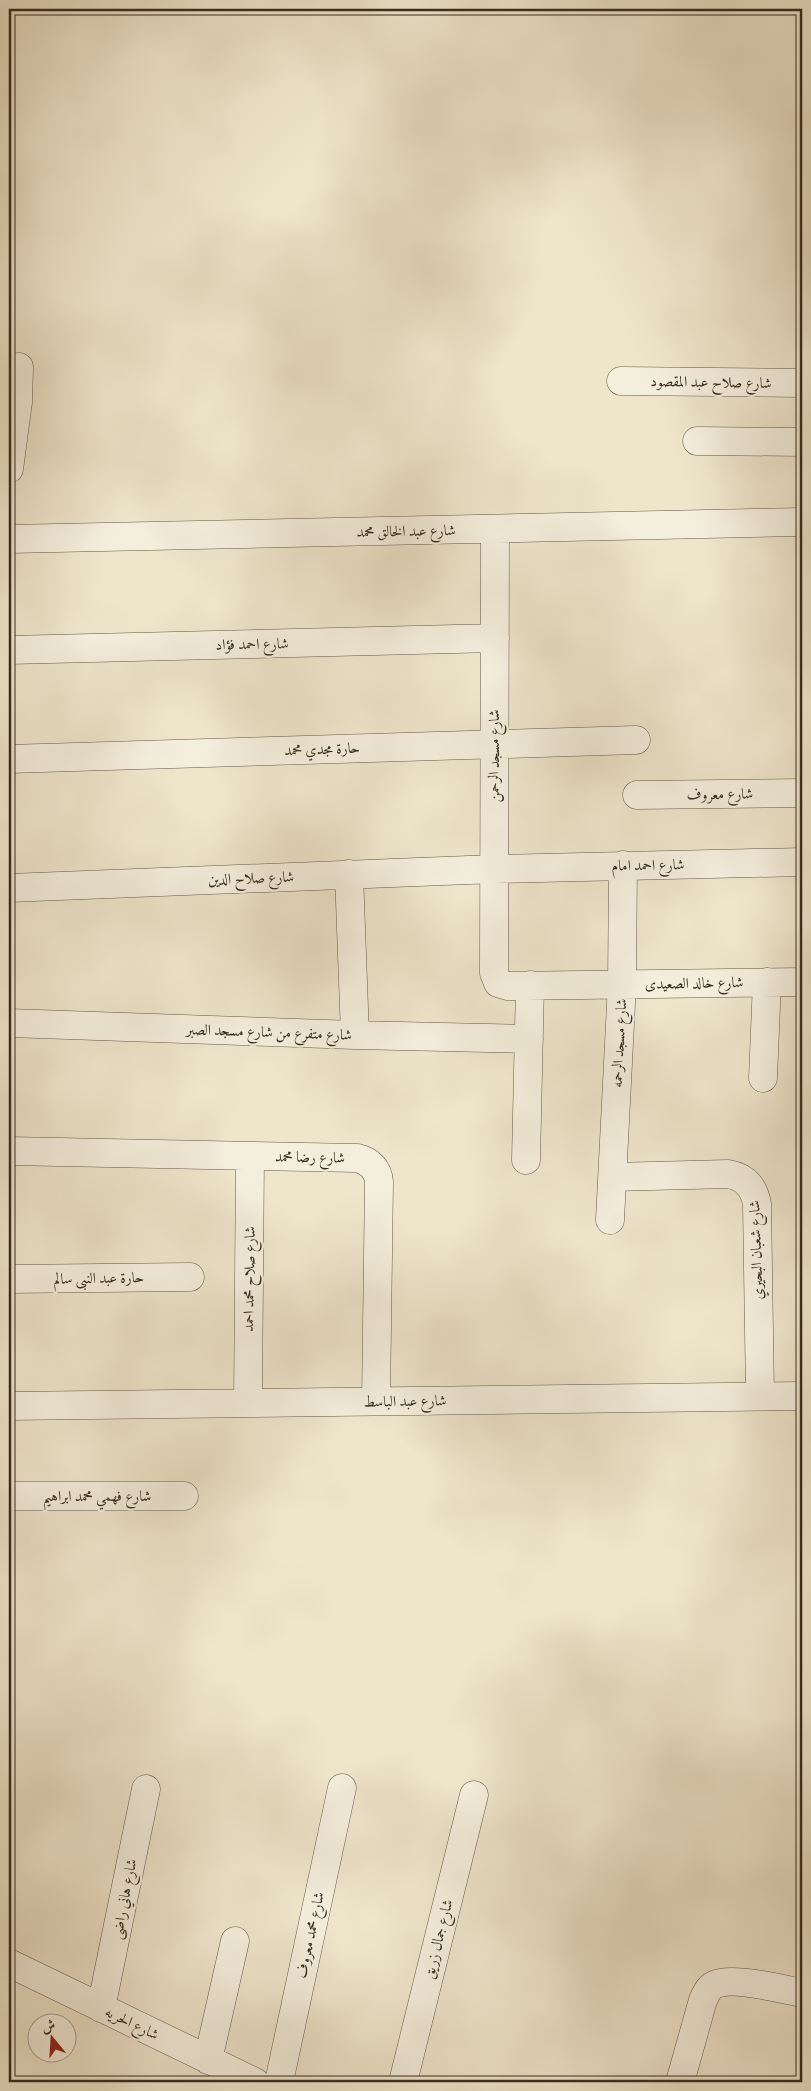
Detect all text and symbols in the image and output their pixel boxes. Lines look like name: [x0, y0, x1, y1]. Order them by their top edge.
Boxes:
street label: شارع صلاح عبد المقصود: [650, 372, 772, 396]
street label: شارع عبد الخالق محمد: [356, 521, 456, 545]
street label: شارع احمد فؤاد: [215, 634, 289, 658]
street label: شارع مسجد الرحمن: [485, 710, 507, 802]
street label: حارة مجدي محمد: [284, 739, 360, 762]
street label: شارع معروف: [687, 784, 753, 808]
street label: شارع احمد امام: [611, 855, 685, 879]
street label: شارع صلاح الدين: [207, 867, 295, 893]
street label: شارع خالد الصعيدى: [644, 973, 744, 997]
street label: شارع مسجد الرحمه: [608, 998, 634, 1088]
street label: شارع متفرع من شارع مسجد الصبر: [184, 1020, 352, 1048]
street label: شارع رضا محمد: [275, 1147, 345, 1171]
street label: شارع شعبان البحيري: [745, 1200, 771, 1300]
street label: شارع صلاح محمد احمد: [239, 1226, 263, 1332]
street label: حارة عبد النبى سالم: [54, 1268, 144, 1292]
street label: شارع عبد الباسط: [363, 1391, 447, 1415]
street label: شارع فهمي محمد ابراهيم: [43, 1487, 151, 1511]
street label: شارع هاني راضى: [107, 1857, 145, 1942]
street label: شارع محمد معروف: [292, 1890, 332, 1981]
street label: شارع جمال زريق: [419, 1897, 460, 1982]
street label: شارع الحريه: [100, 2002, 162, 2047]
north arrow: [28, 2014, 78, 2064]
text: ش: [39, 2016, 58, 2039]

